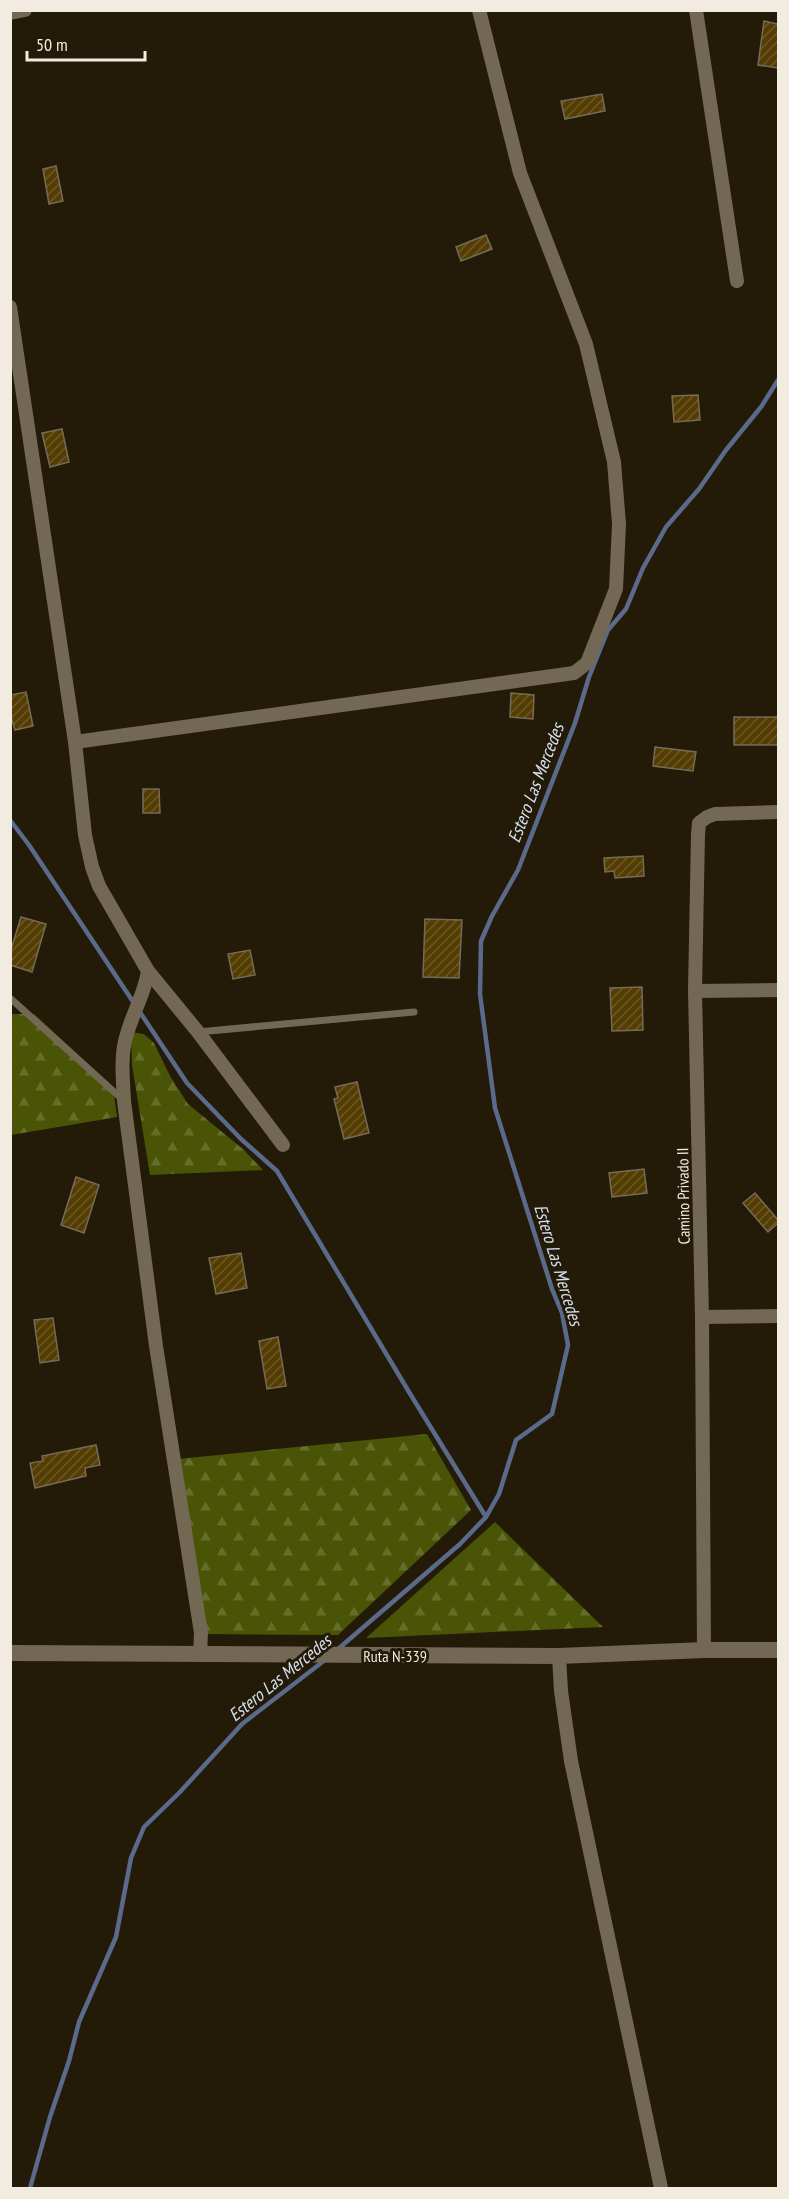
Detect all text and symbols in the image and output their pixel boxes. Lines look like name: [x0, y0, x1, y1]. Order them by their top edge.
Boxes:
scale bar: [27, 24, 146, 62]
text: 50 m: [36, 33, 68, 56]
water label: Estero Las Mercedes: [502, 718, 569, 846]
street label: Camino Privado II: [672, 1147, 694, 1245]
water label: Estero Las Mercedes: [529, 1201, 588, 1330]
water label: Estero Las Mercedes: [224, 1628, 337, 1726]
street label: Ruta N-339: [363, 1646, 427, 1666]

